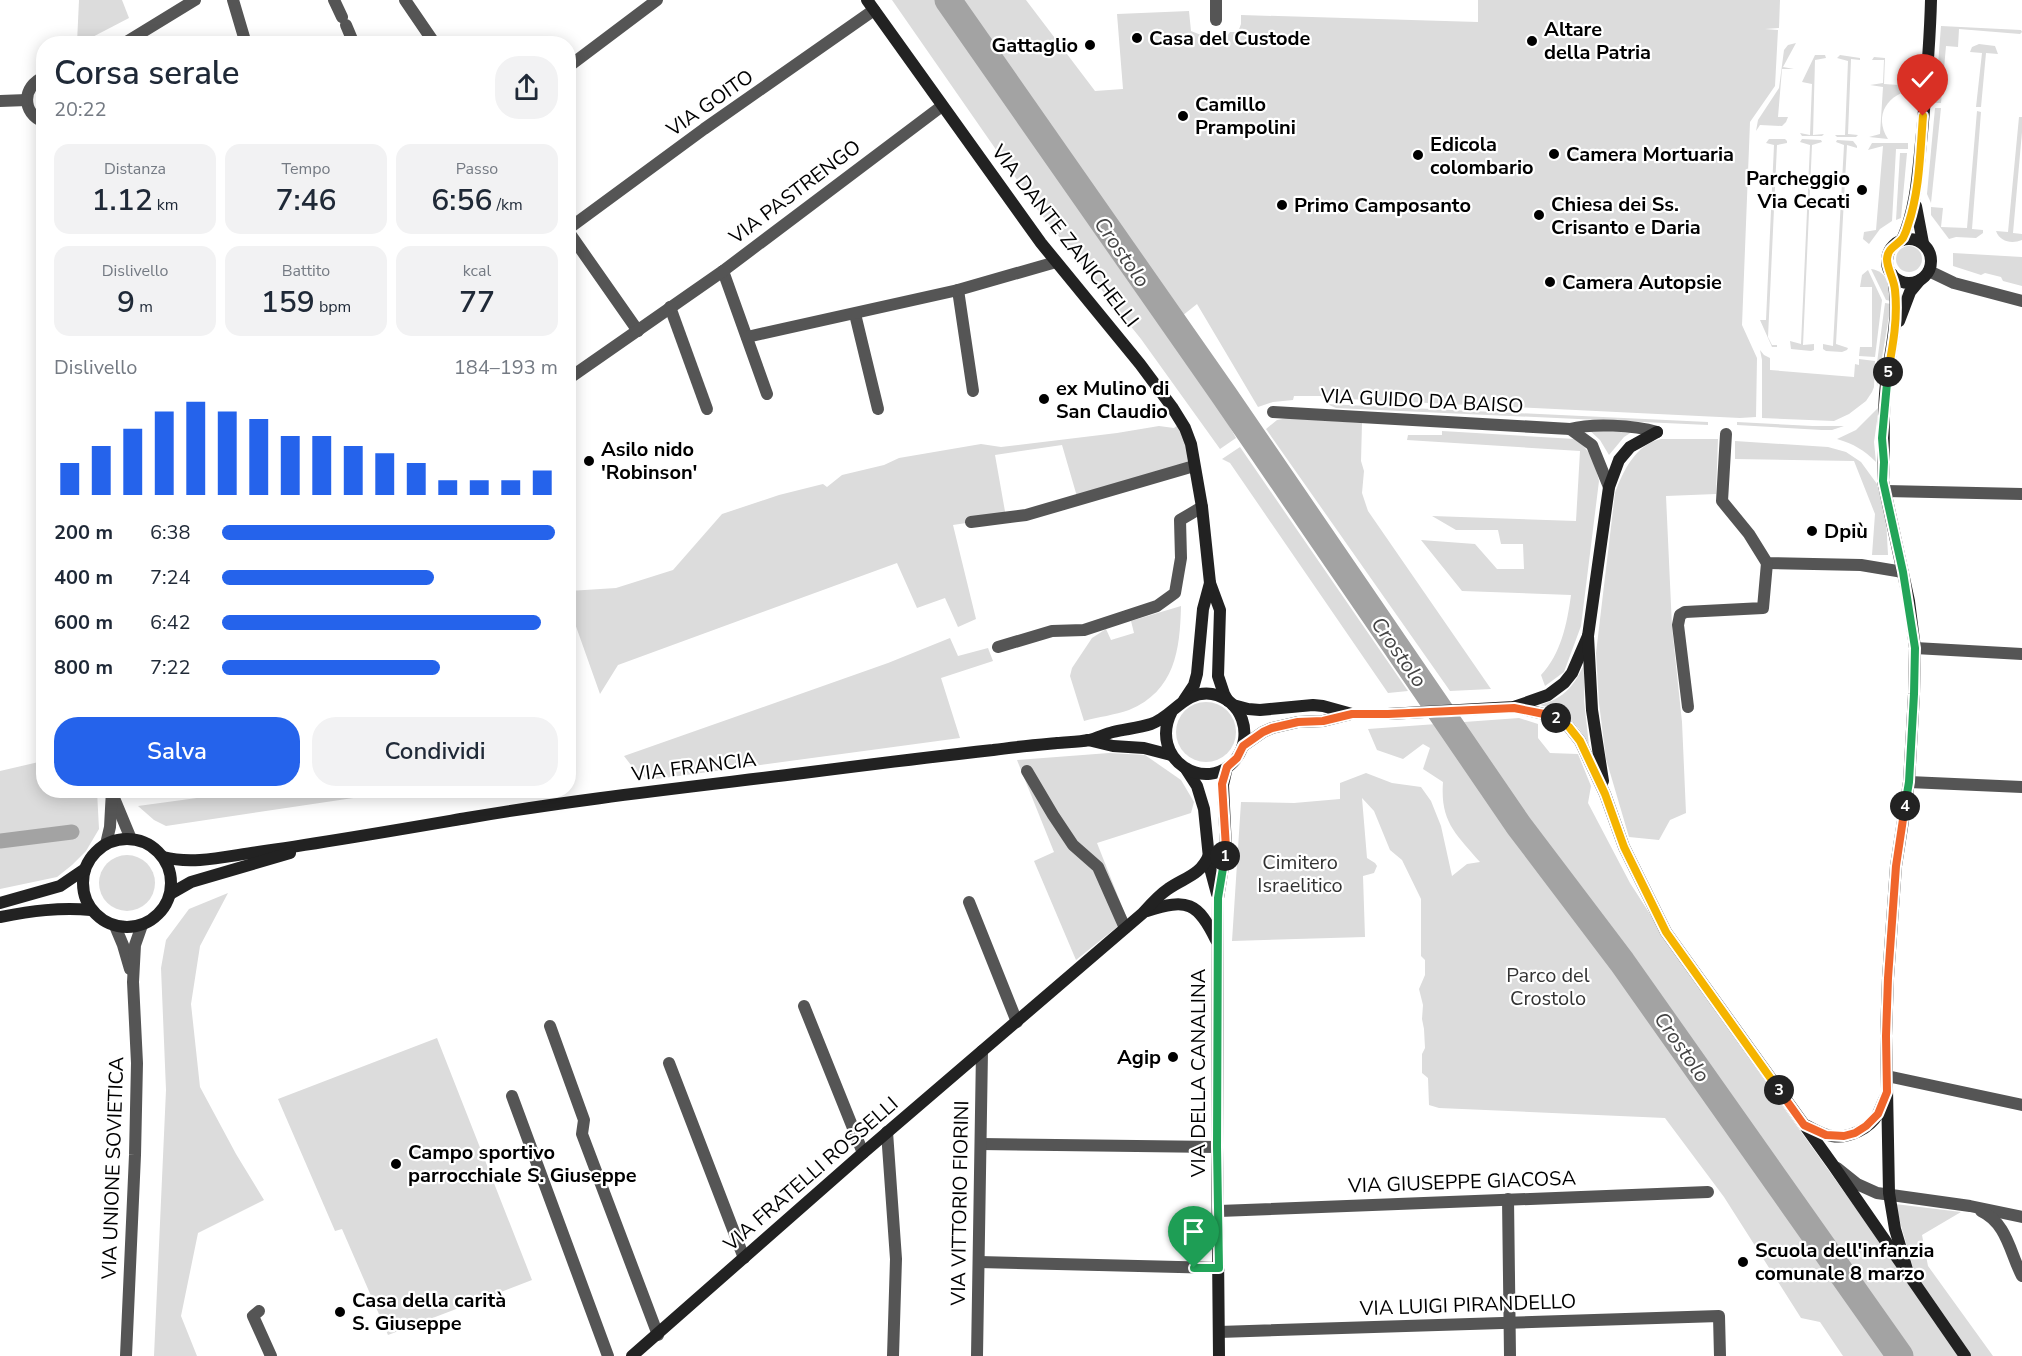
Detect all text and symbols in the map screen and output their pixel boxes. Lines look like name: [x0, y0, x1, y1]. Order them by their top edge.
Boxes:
place label: Altare della Patria: [1544, 16, 1651, 66]
place label: Casa del Custode: [1149, 25, 1311, 52]
marker: Casa del Custode: [1130, 31, 1144, 45]
place label: Gattaglio: [992, 32, 1078, 59]
marker: Altare della Patria: [1525, 34, 1539, 48]
marker: Gattaglio: [1083, 38, 1097, 52]
text: Corsa serale: [54, 51, 240, 96]
pin: [1897, 54, 1948, 116]
button: share: [495, 56, 558, 119]
street label: VIA GOITO: [660, 63, 759, 143]
icon: check: [1906, 63, 1939, 96]
place label: Camillo Prampolini: [1195, 91, 1296, 141]
text: 20:22: [54, 96, 107, 123]
marker: Camillo Prampolini: [1176, 109, 1190, 123]
place label: Edicola colombario: [1430, 131, 1534, 181]
street label: VIA PASTRENGO: [723, 134, 866, 251]
street label: VIA DANTE ZANICHELLI: [985, 138, 1145, 333]
place label: Camera Mortuaria: [1566, 141, 1734, 168]
marker: Camera Mortuaria: [1547, 147, 1561, 161]
marker: Edicola colombario: [1411, 148, 1425, 162]
text: Distanza: [104, 158, 166, 180]
text: Tempo: [282, 158, 330, 180]
text: Passo: [456, 158, 498, 180]
place label: Parcheggio Via Cecati: [1746, 165, 1850, 215]
text: 1.12: [92, 180, 153, 221]
text: 7:46: [275, 180, 337, 221]
text: 6:56: [431, 180, 492, 221]
marker: Parcheggio Via Cecati: [1855, 183, 1869, 197]
place label: Chiesa dei Ss. Crisanto e Daria: [1551, 191, 1701, 241]
place label: Primo Camposanto: [1294, 192, 1471, 219]
text: km: [153, 194, 178, 216]
text: /km: [492, 194, 523, 216]
marker: Primo Camposanto: [1275, 198, 1289, 212]
marker: Chiesa dei Ss. Crisanto e Daria: [1532, 208, 1546, 222]
water label: Crostolo: [1088, 211, 1156, 293]
text: Dislivello: [102, 260, 168, 282]
text: Battito: [282, 260, 330, 282]
text: kcal: [463, 260, 491, 282]
place label: Camera Autopsie: [1562, 269, 1722, 296]
marker: Camera Autopsie: [1543, 275, 1557, 289]
text: 9: [117, 282, 135, 323]
text: 159: [261, 282, 315, 323]
text: 77: [459, 282, 495, 323]
text: m: [135, 296, 153, 318]
text: bpm: [315, 296, 351, 318]
text: Dislivello: [54, 354, 137, 381]
text: 184–193 m: [454, 354, 558, 381]
pin: 5: [1873, 357, 1903, 387]
text: 5: [1883, 361, 1893, 383]
place label: ex Mulino di San Claudio: [1056, 375, 1169, 425]
street label: VIA GUIDO DA BAISO: [1319, 382, 1524, 420]
marker: ex Mulino di San Claudio: [1037, 392, 1051, 406]
place label: Asilo nido 'Robinson': [601, 436, 697, 486]
marker: Asilo nido 'Robinson': [582, 454, 596, 468]
place label: Dpiù: [1824, 518, 1868, 545]
text: 200 m: [54, 519, 113, 546]
text: 6:38: [150, 519, 191, 546]
marker: Dpiù: [1805, 524, 1819, 538]
text: 400 m: [54, 564, 113, 591]
text: 7:24: [150, 564, 191, 591]
text: 600 m: [54, 609, 113, 636]
text: 6:42: [150, 609, 191, 636]
water label: Crostolo: [1365, 611, 1433, 693]
text: 800 m: [54, 654, 113, 681]
text: 7:22: [150, 654, 191, 681]
pin: 2: [1541, 703, 1571, 733]
text: 2: [1551, 707, 1561, 729]
button: Salva: [54, 717, 300, 786]
button: Condividi: [312, 717, 558, 786]
street label: VIA FRANCIA: [629, 746, 758, 788]
pin: 4: [1890, 791, 1920, 821]
text: 4: [1900, 795, 1910, 817]
pin: 1: [1210, 841, 1240, 871]
text: 1: [1220, 845, 1230, 867]
park label: Cimitero Israelitico: [1257, 849, 1343, 899]
park label: Parco del Crostolo: [1506, 962, 1590, 1012]
street label: VIA DELLA CANALINA: [1185, 968, 1212, 1178]
water label: Crostolo: [1648, 1006, 1716, 1088]
place label: Agip: [1117, 1044, 1161, 1071]
marker: Agip: [1166, 1050, 1180, 1064]
street label: VIA UNIONE SOVIETICA: [96, 1056, 130, 1281]
pin: 3: [1764, 1075, 1794, 1105]
text: 3: [1774, 1079, 1784, 1101]
street label: VIA FRATELLI ROSSELLI: [717, 1091, 904, 1258]
street label: VIA VITTORIO FIORINI: [945, 1100, 975, 1307]
place label: Campo sportivo parrocchiale S. Giuseppe: [408, 1139, 637, 1189]
marker: Campo sportivo parrocchiale S. Giuseppe: [389, 1157, 403, 1171]
street label: VIA GIUSEPPE GIACOSA: [1347, 1165, 1577, 1200]
pin: [1168, 1206, 1219, 1268]
icon: arrive: [1177, 1215, 1210, 1248]
place label: Scuola dell'infanzia comunale 8 marzo: [1755, 1237, 1935, 1287]
marker: Scuola dell'infanzia comunale 8 marzo: [1736, 1255, 1750, 1269]
place label: Casa della carità S. Giuseppe: [352, 1287, 506, 1337]
street label: VIA LUIGI PIRANDELLO: [1358, 1288, 1577, 1322]
marker: Casa della carità S. Giuseppe: [333, 1305, 347, 1319]

